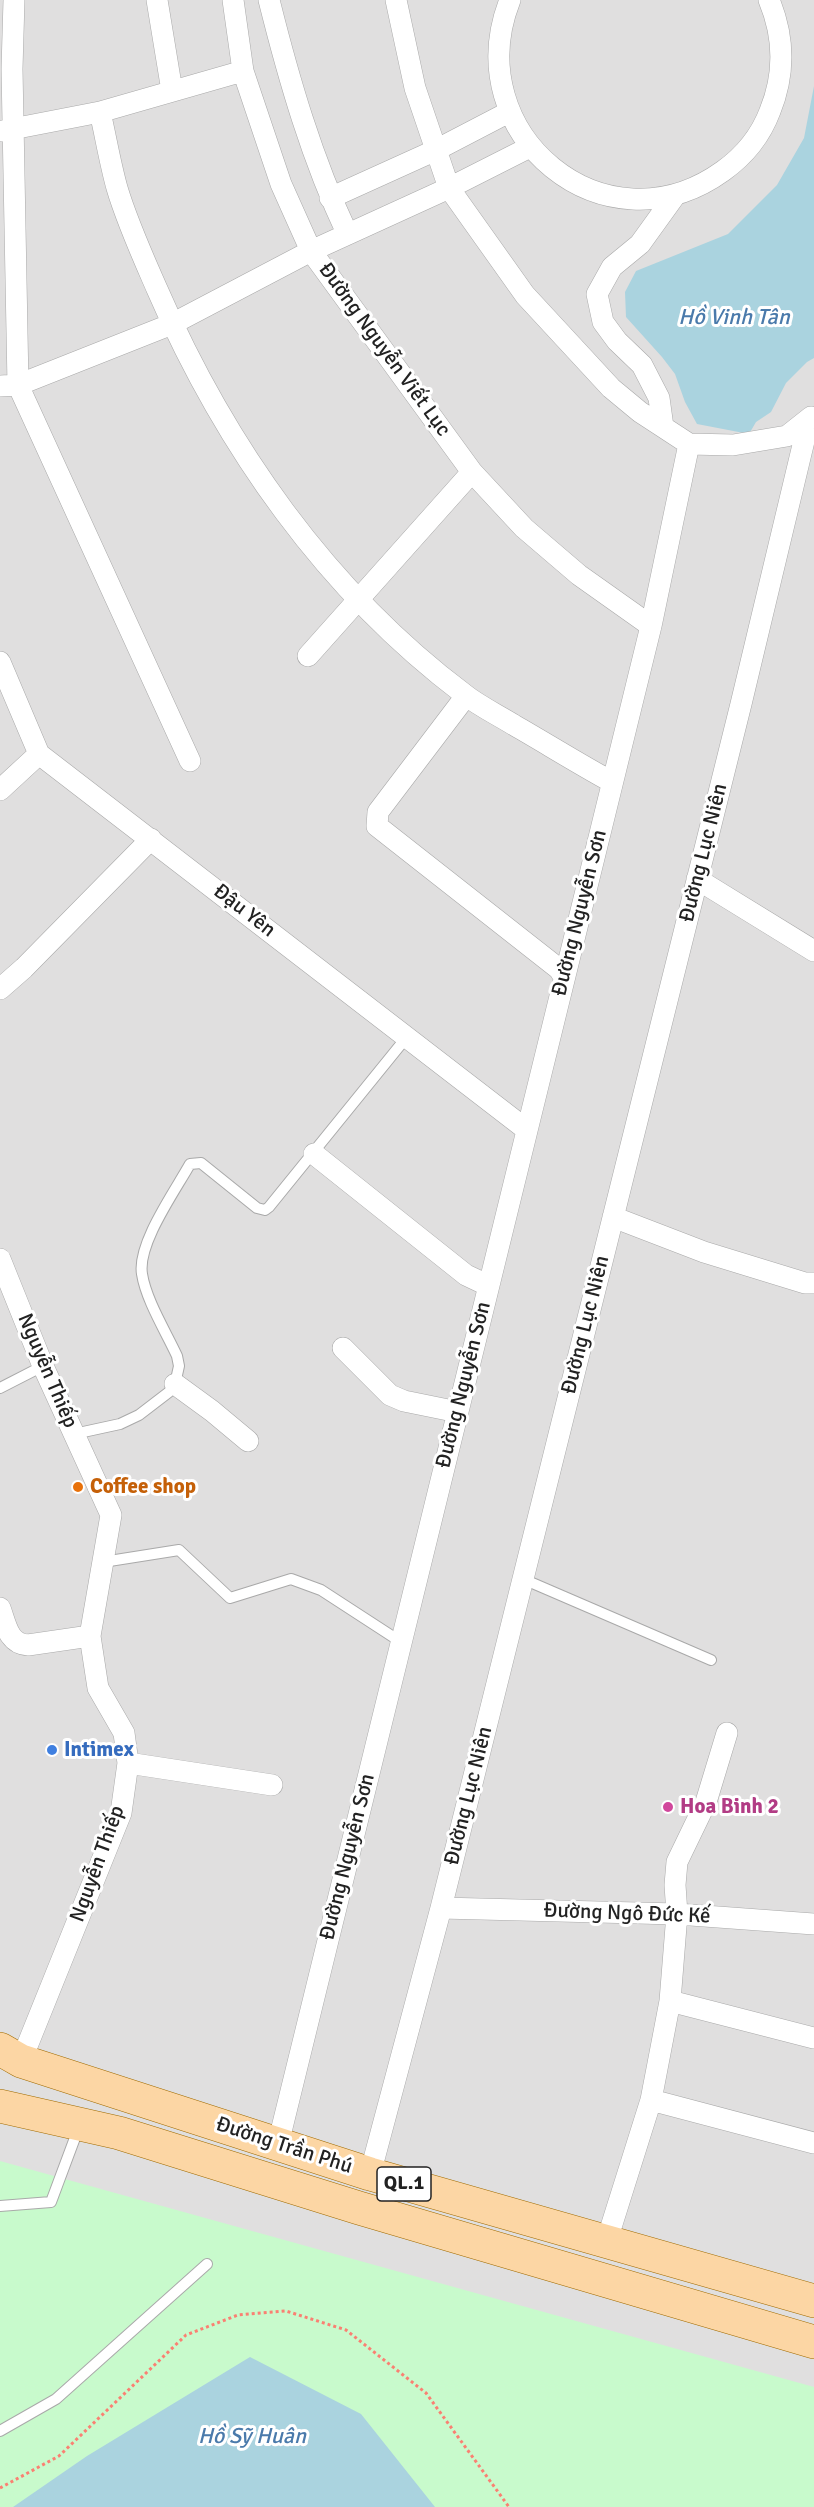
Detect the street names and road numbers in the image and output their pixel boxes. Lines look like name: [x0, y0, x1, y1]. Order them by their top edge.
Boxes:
street label: Đường Nguyễn Viết Lục: [312, 258, 456, 442]
street label: Đường Lục Niên: [675, 781, 733, 925]
street label: Đường Nguyễn Sơn: [547, 827, 613, 999]
street label: Đậu Yên: [208, 879, 280, 943]
street label: Đường Lục Niên: [557, 1253, 615, 1397]
street label: Đường Nguyễn Sơn: [431, 1299, 497, 1471]
street label: Nguyễn Thiếp: [12, 1310, 82, 1432]
street label: Đường Lục Niên: [440, 1724, 498, 1868]
street label: Đường Nguyễn Sơn: [315, 1771, 381, 1943]
street label: Nguyễn Thiếp: [65, 1802, 131, 1926]
street label: Đường Ngô Đức Kế: [543, 1898, 711, 1930]
street label: Đường Trần Phú: [213, 2112, 355, 2180]
road number: QL.1: [377, 2167, 431, 2201]

